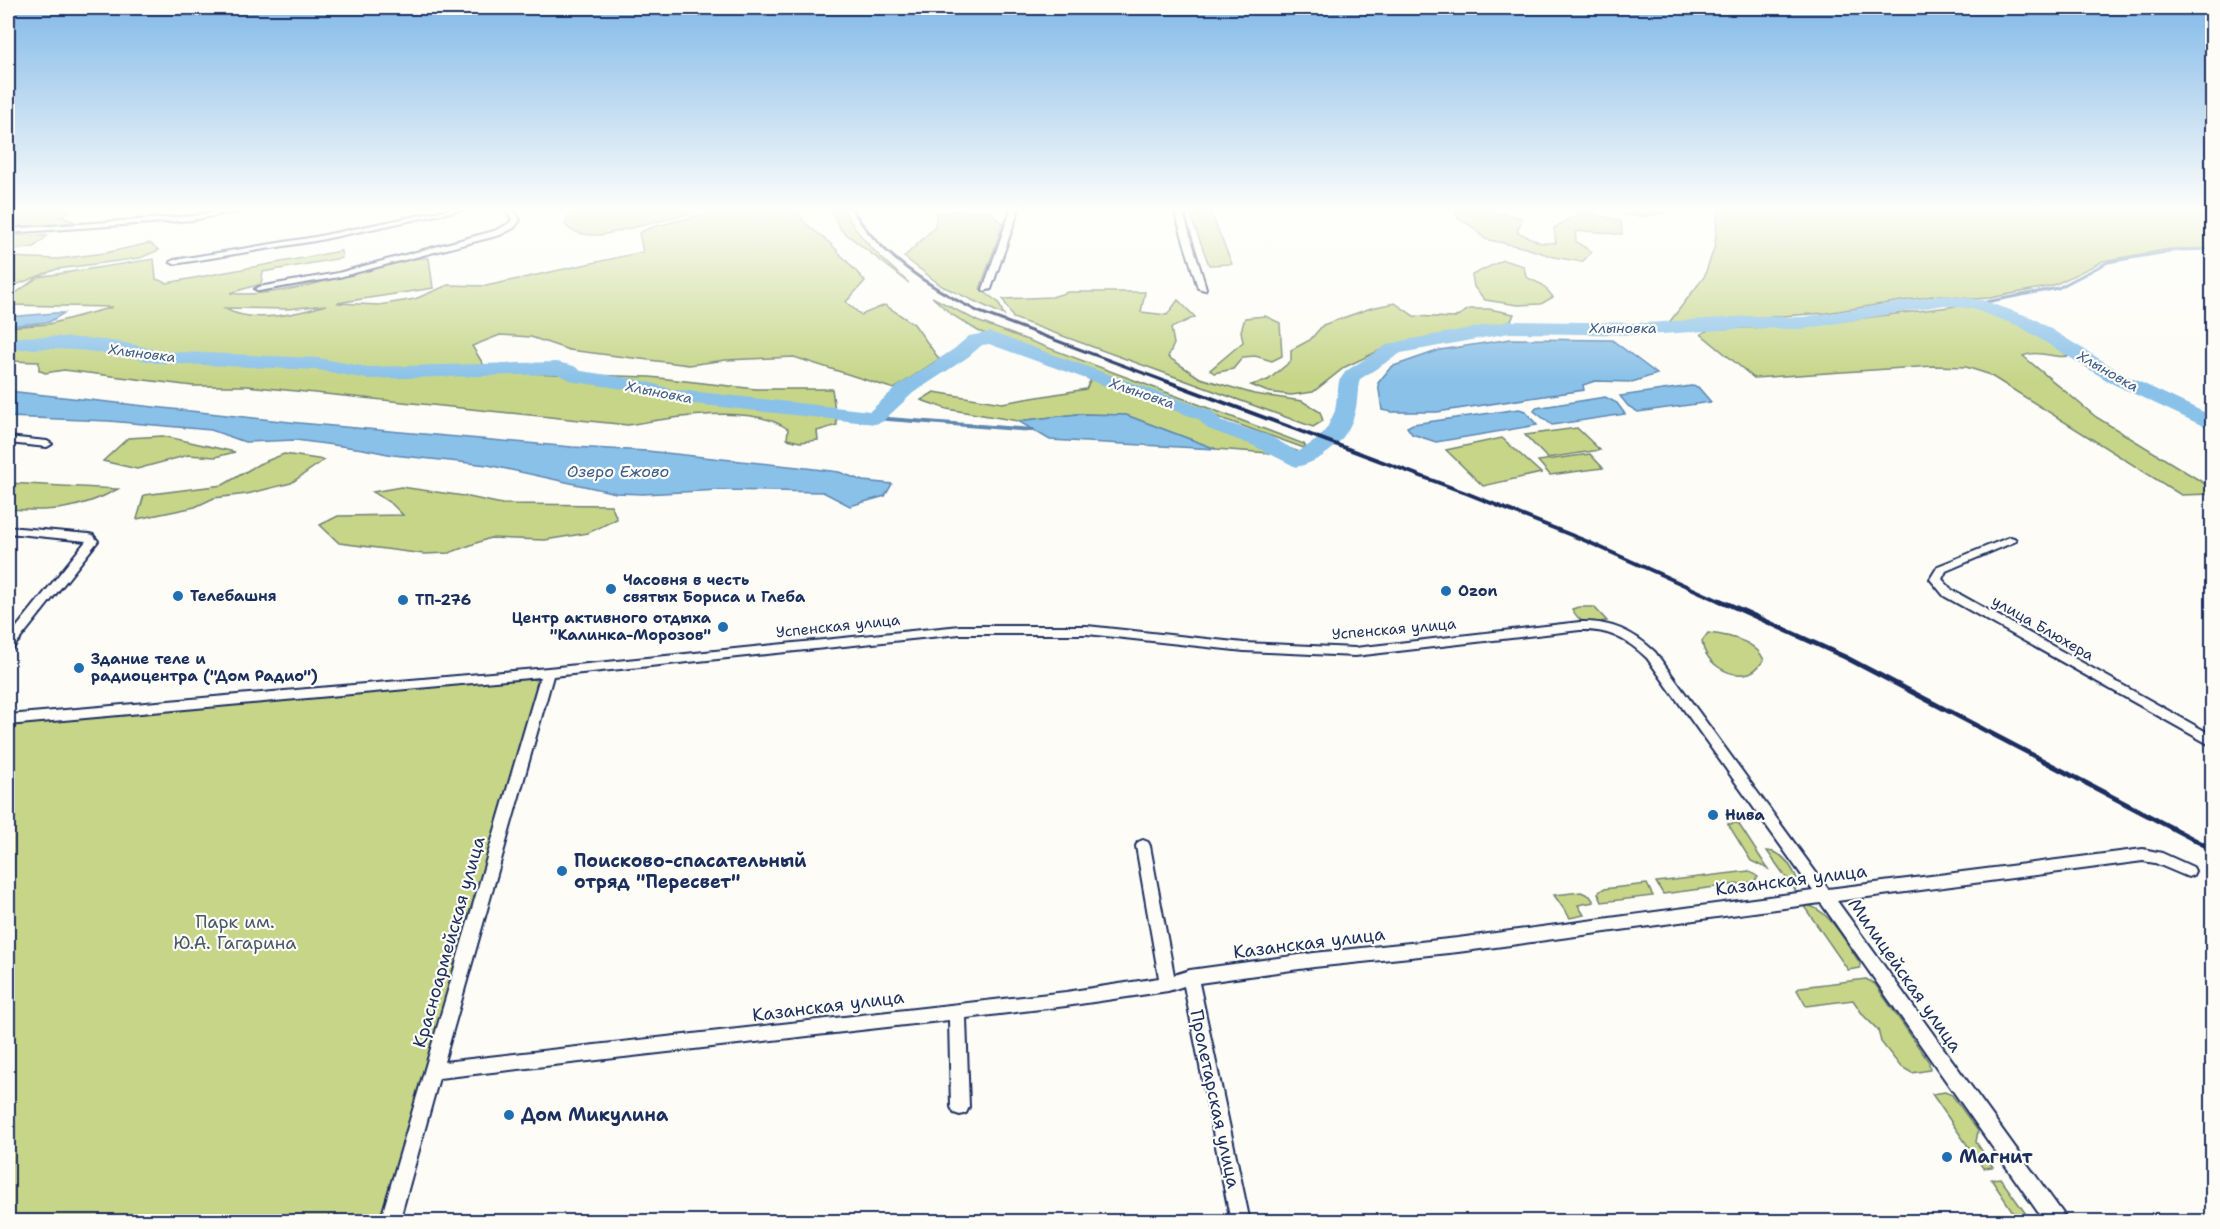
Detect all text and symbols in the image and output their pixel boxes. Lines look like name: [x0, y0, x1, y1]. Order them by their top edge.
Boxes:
water label: Хлыновка: [1588, 319, 1657, 337]
water label: Хлыновка: [106, 340, 177, 366]
water label: Хлыновка: [2073, 346, 2142, 396]
water label: Хлыновка: [1106, 373, 1177, 412]
water label: Хлыновка: [623, 377, 694, 407]
water label: Озеро Ежово: [567, 461, 670, 482]
place label: Часовня в честь святых Бориса и Глеба: [623, 570, 806, 607]
place label: Ozon: [1458, 581, 1498, 601]
marker: Часовня в честь святых Бориса и Глеба: [604, 582, 618, 596]
marker: Ozon: [1439, 584, 1453, 598]
place label: Телебашня: [190, 586, 277, 606]
marker: Телебашня: [171, 589, 185, 603]
place label: ТП-276: [415, 590, 471, 610]
street label: улица Блюхера: [1988, 591, 2098, 666]
marker: ТП-276: [396, 593, 410, 607]
place label: Центр активного отдыха "Калинка-Морозов": [512, 608, 712, 645]
street label: Успенская улица: [775, 609, 902, 642]
street label: Успенская улица: [1331, 614, 1458, 644]
marker: Центр активного отдыха "Калинка-Морозов": [716, 620, 730, 634]
place label: Здание теле и радиоцентра ("Дом Радио"): [91, 649, 318, 686]
marker: Здание теле и радиоцентра ("Дом Радио"): [72, 661, 86, 675]
place label: Нива: [1725, 805, 1765, 825]
marker: Нива: [1706, 808, 1720, 822]
street label: Красноармейская улица: [407, 834, 491, 1050]
place label: Поисково-спасательный отряд "Пересвет": [574, 849, 807, 894]
street label: Казанская улица: [1714, 859, 1868, 901]
marker: Поисково-спасательный отряд "Пересвет": [555, 864, 569, 878]
street label: Милицейская улица: [1843, 893, 1967, 1057]
park label: Парк им. Ю.А. Гагарина: [173, 910, 297, 955]
street label: Казанская улица: [1232, 922, 1386, 964]
street label: Казанская улица: [751, 985, 905, 1027]
street label: Пролетарская улица: [1184, 1008, 1246, 1190]
place label: Дом Микулина: [521, 1103, 669, 1127]
marker: Дом Микулина: [502, 1108, 516, 1122]
place label: Магнит: [1959, 1145, 2033, 1169]
marker: Магнит: [1940, 1150, 1954, 1164]

